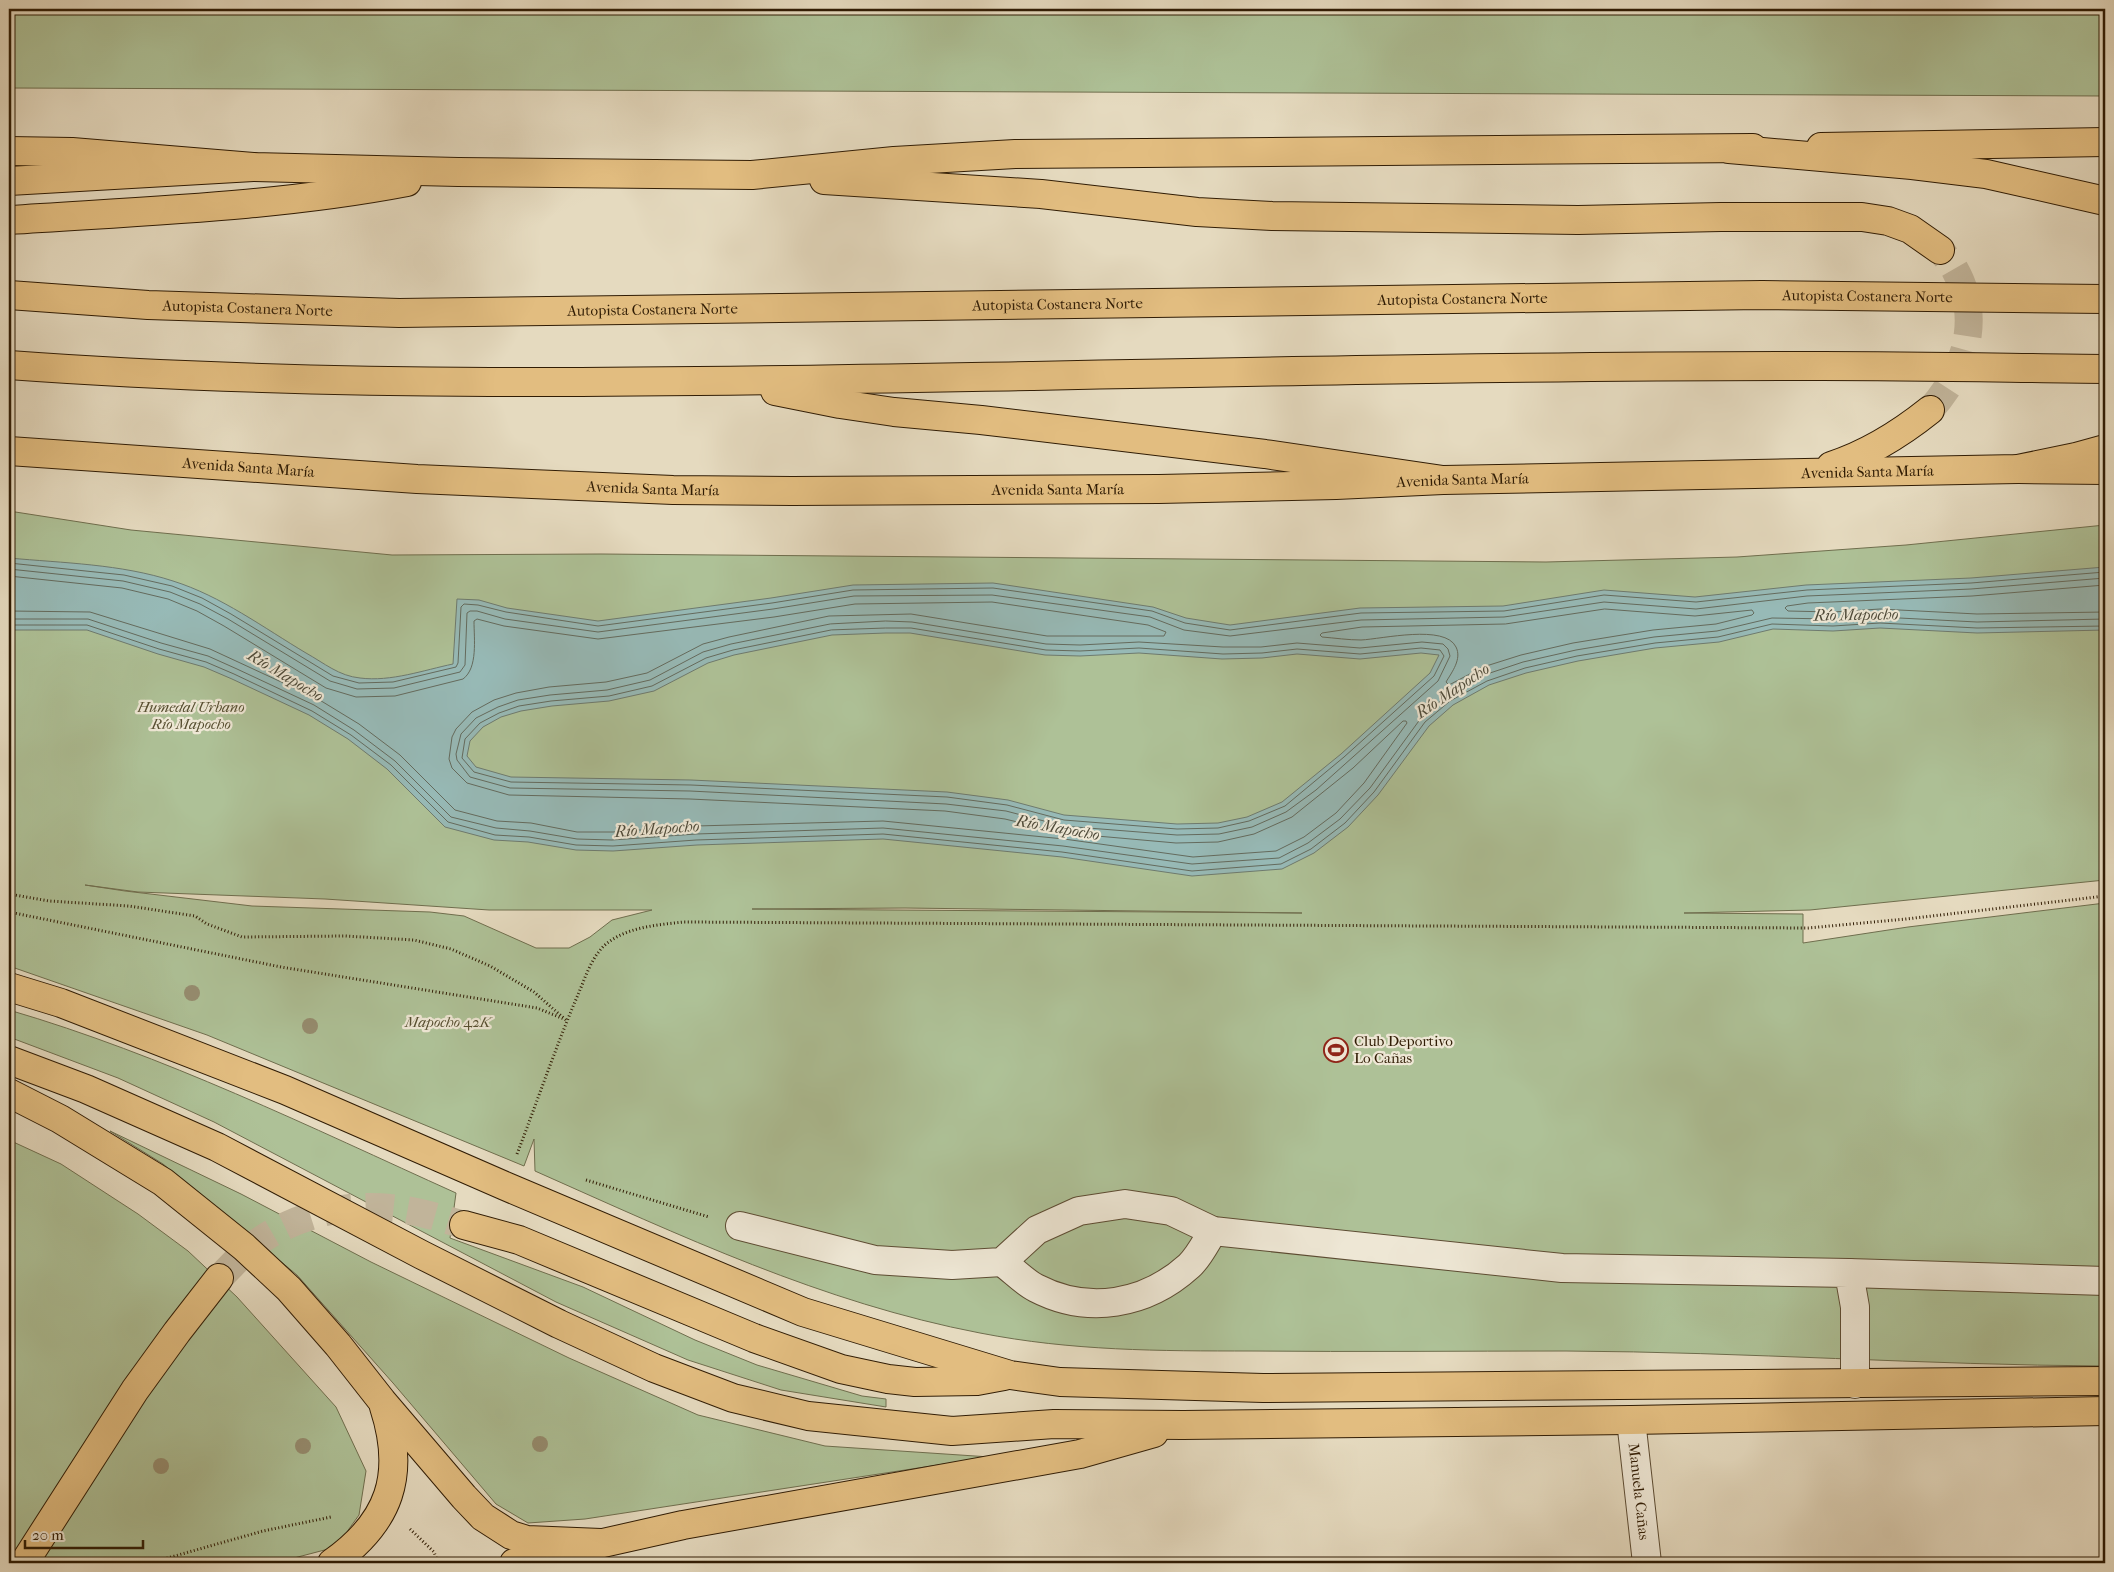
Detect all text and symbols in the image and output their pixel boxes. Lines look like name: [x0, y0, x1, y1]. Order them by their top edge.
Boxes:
street label: Autopista Costanera Norte: [1781, 286, 1953, 306]
street label: Autopista Costanera Norte: [1376, 289, 1548, 309]
street label: Autopista Costanera Norte: [971, 294, 1143, 314]
street label: Autopista Costanera Norte: [161, 296, 334, 320]
street label: Autopista Costanera Norte: [566, 300, 739, 320]
street label: Avenida Santa María: [181, 454, 316, 481]
street label: Avenida Santa María: [1800, 462, 1935, 482]
street label: Avenida Santa María: [1395, 469, 1530, 491]
street label: Avenida Santa María: [585, 477, 720, 499]
street label: Avenida Santa María: [990, 480, 1125, 499]
water label: Río Mapocho: [1812, 604, 1899, 625]
water label: Río Mapocho: [244, 645, 327, 706]
water label: Río Mapocho: [1411, 659, 1493, 723]
park label: Humedal Urbano Río Mapocho: [136, 698, 245, 733]
water label: Río Mapocho: [1013, 811, 1102, 844]
water label: Río Mapocho: [613, 816, 700, 841]
park label: Mapocho 42K: [404, 1013, 494, 1031]
place label: Club Deportivo Lo Cañas: [1354, 1032, 1453, 1067]
sports icon: Club Deportivo Lo Cañas: [1323, 1037, 1349, 1063]
street label: Manuela Cañas: [1625, 1442, 1653, 1541]
scale bar: [25, 1517, 142, 1549]
text: 20 m: [32, 1526, 64, 1544]

